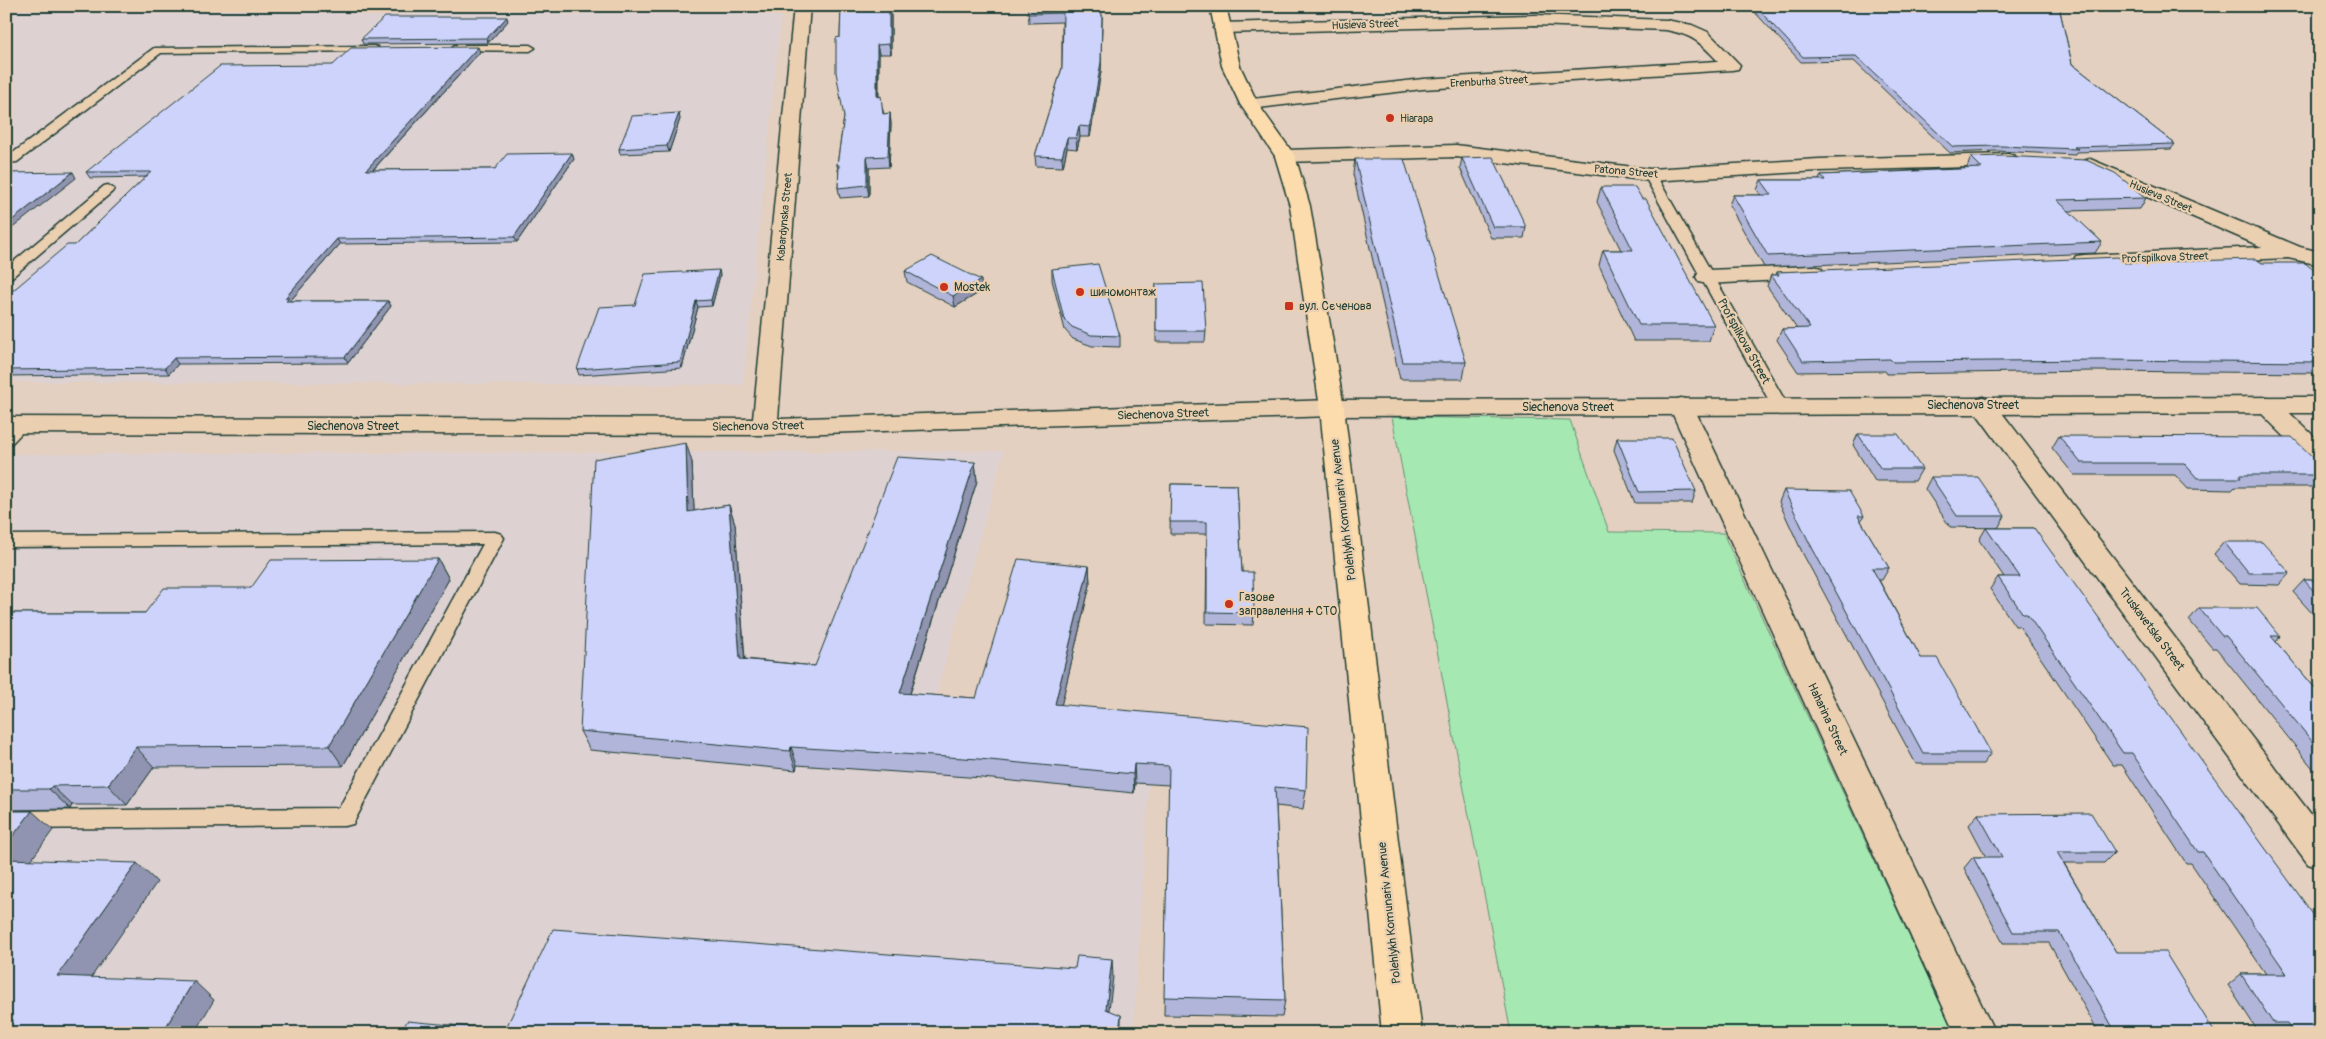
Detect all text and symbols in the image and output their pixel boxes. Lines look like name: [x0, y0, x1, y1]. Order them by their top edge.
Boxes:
street label: Husieva Street: [1331, 17, 1399, 32]
street label: Erenburha Street: [1450, 73, 1529, 90]
marker: Ніагара: [1384, 112, 1396, 124]
place label: Ніагара: [1400, 112, 1433, 125]
street label: Patona Street: [1593, 162, 1659, 181]
street label: Kabardynska Street: [774, 172, 795, 262]
street label: Husieva Street: [2127, 177, 2195, 216]
street label: Profspilkova Street: [2121, 249, 2209, 266]
place label: Mostek: [954, 280, 990, 295]
marker: Mostek: [938, 281, 950, 293]
place label: шиномонтаж: [1090, 285, 1156, 300]
marker: шиномонтаж: [1074, 286, 1086, 298]
street label: Profspilkova Street: [1714, 296, 1773, 387]
place label: вул. Сєченова: [1299, 299, 1372, 314]
marker: вул. Сєченова: [1283, 300, 1295, 312]
street label: Siechenova Street: [1927, 398, 2019, 413]
street label: Siechenova Street: [1522, 400, 1614, 415]
street label: Siechenova Street: [1117, 405, 1209, 424]
street label: Siechenova Street: [712, 418, 804, 435]
street label: Siechenova Street: [307, 419, 399, 434]
street label: Polehlykh Komunariv Avenue: [1327, 438, 1360, 582]
street label: Truskavetska Street: [2116, 585, 2188, 674]
place label: Газове заправлення + СТО: [1239, 590, 1338, 619]
marker: Газове заправлення + СТО: [1223, 598, 1235, 610]
street label: Haharina Street: [1804, 681, 1851, 758]
street label: Polehlykh Komunariv Avenue: [1375, 841, 1404, 985]

